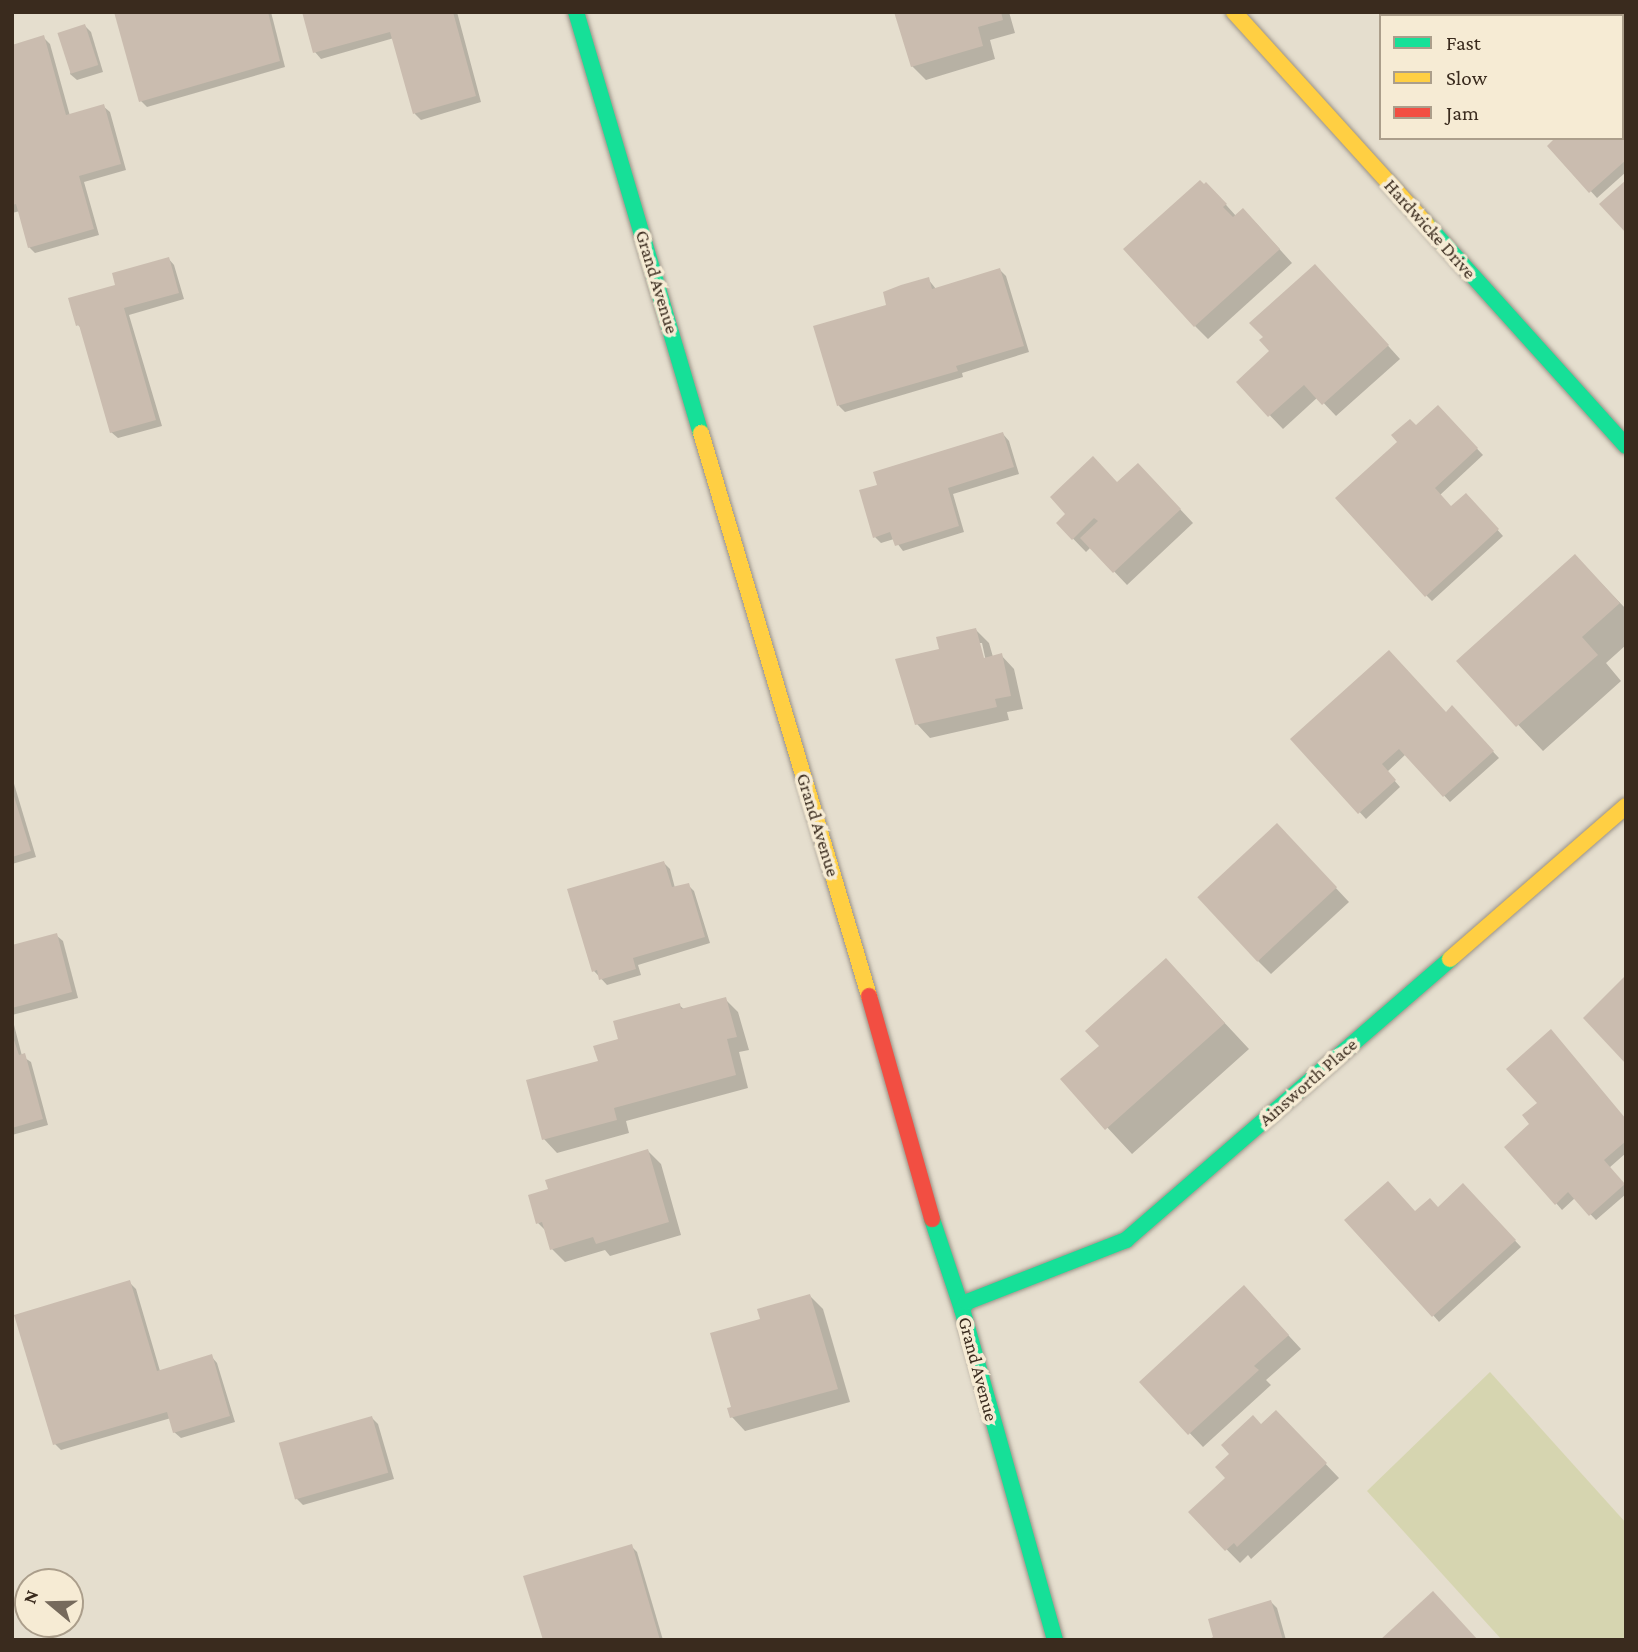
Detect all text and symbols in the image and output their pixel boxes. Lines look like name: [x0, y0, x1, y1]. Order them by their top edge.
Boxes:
legend: [1379, 14, 1624, 140]
text: Fast: [1446, 31, 1481, 55]
text: Slow: [1446, 66, 1487, 90]
text: Jam: [1446, 101, 1479, 125]
street label: Hardwicke Drive: [1379, 174, 1481, 284]
street label: Grand Avenue: [630, 228, 684, 336]
street label: Grand Avenue: [791, 771, 845, 879]
street label: Ainsworth Place: [1254, 1033, 1362, 1131]
street label: Grand Avenue: [953, 1314, 1003, 1424]
north arrow: [14, 1568, 84, 1638]
text: N: [19, 1587, 43, 1606]

